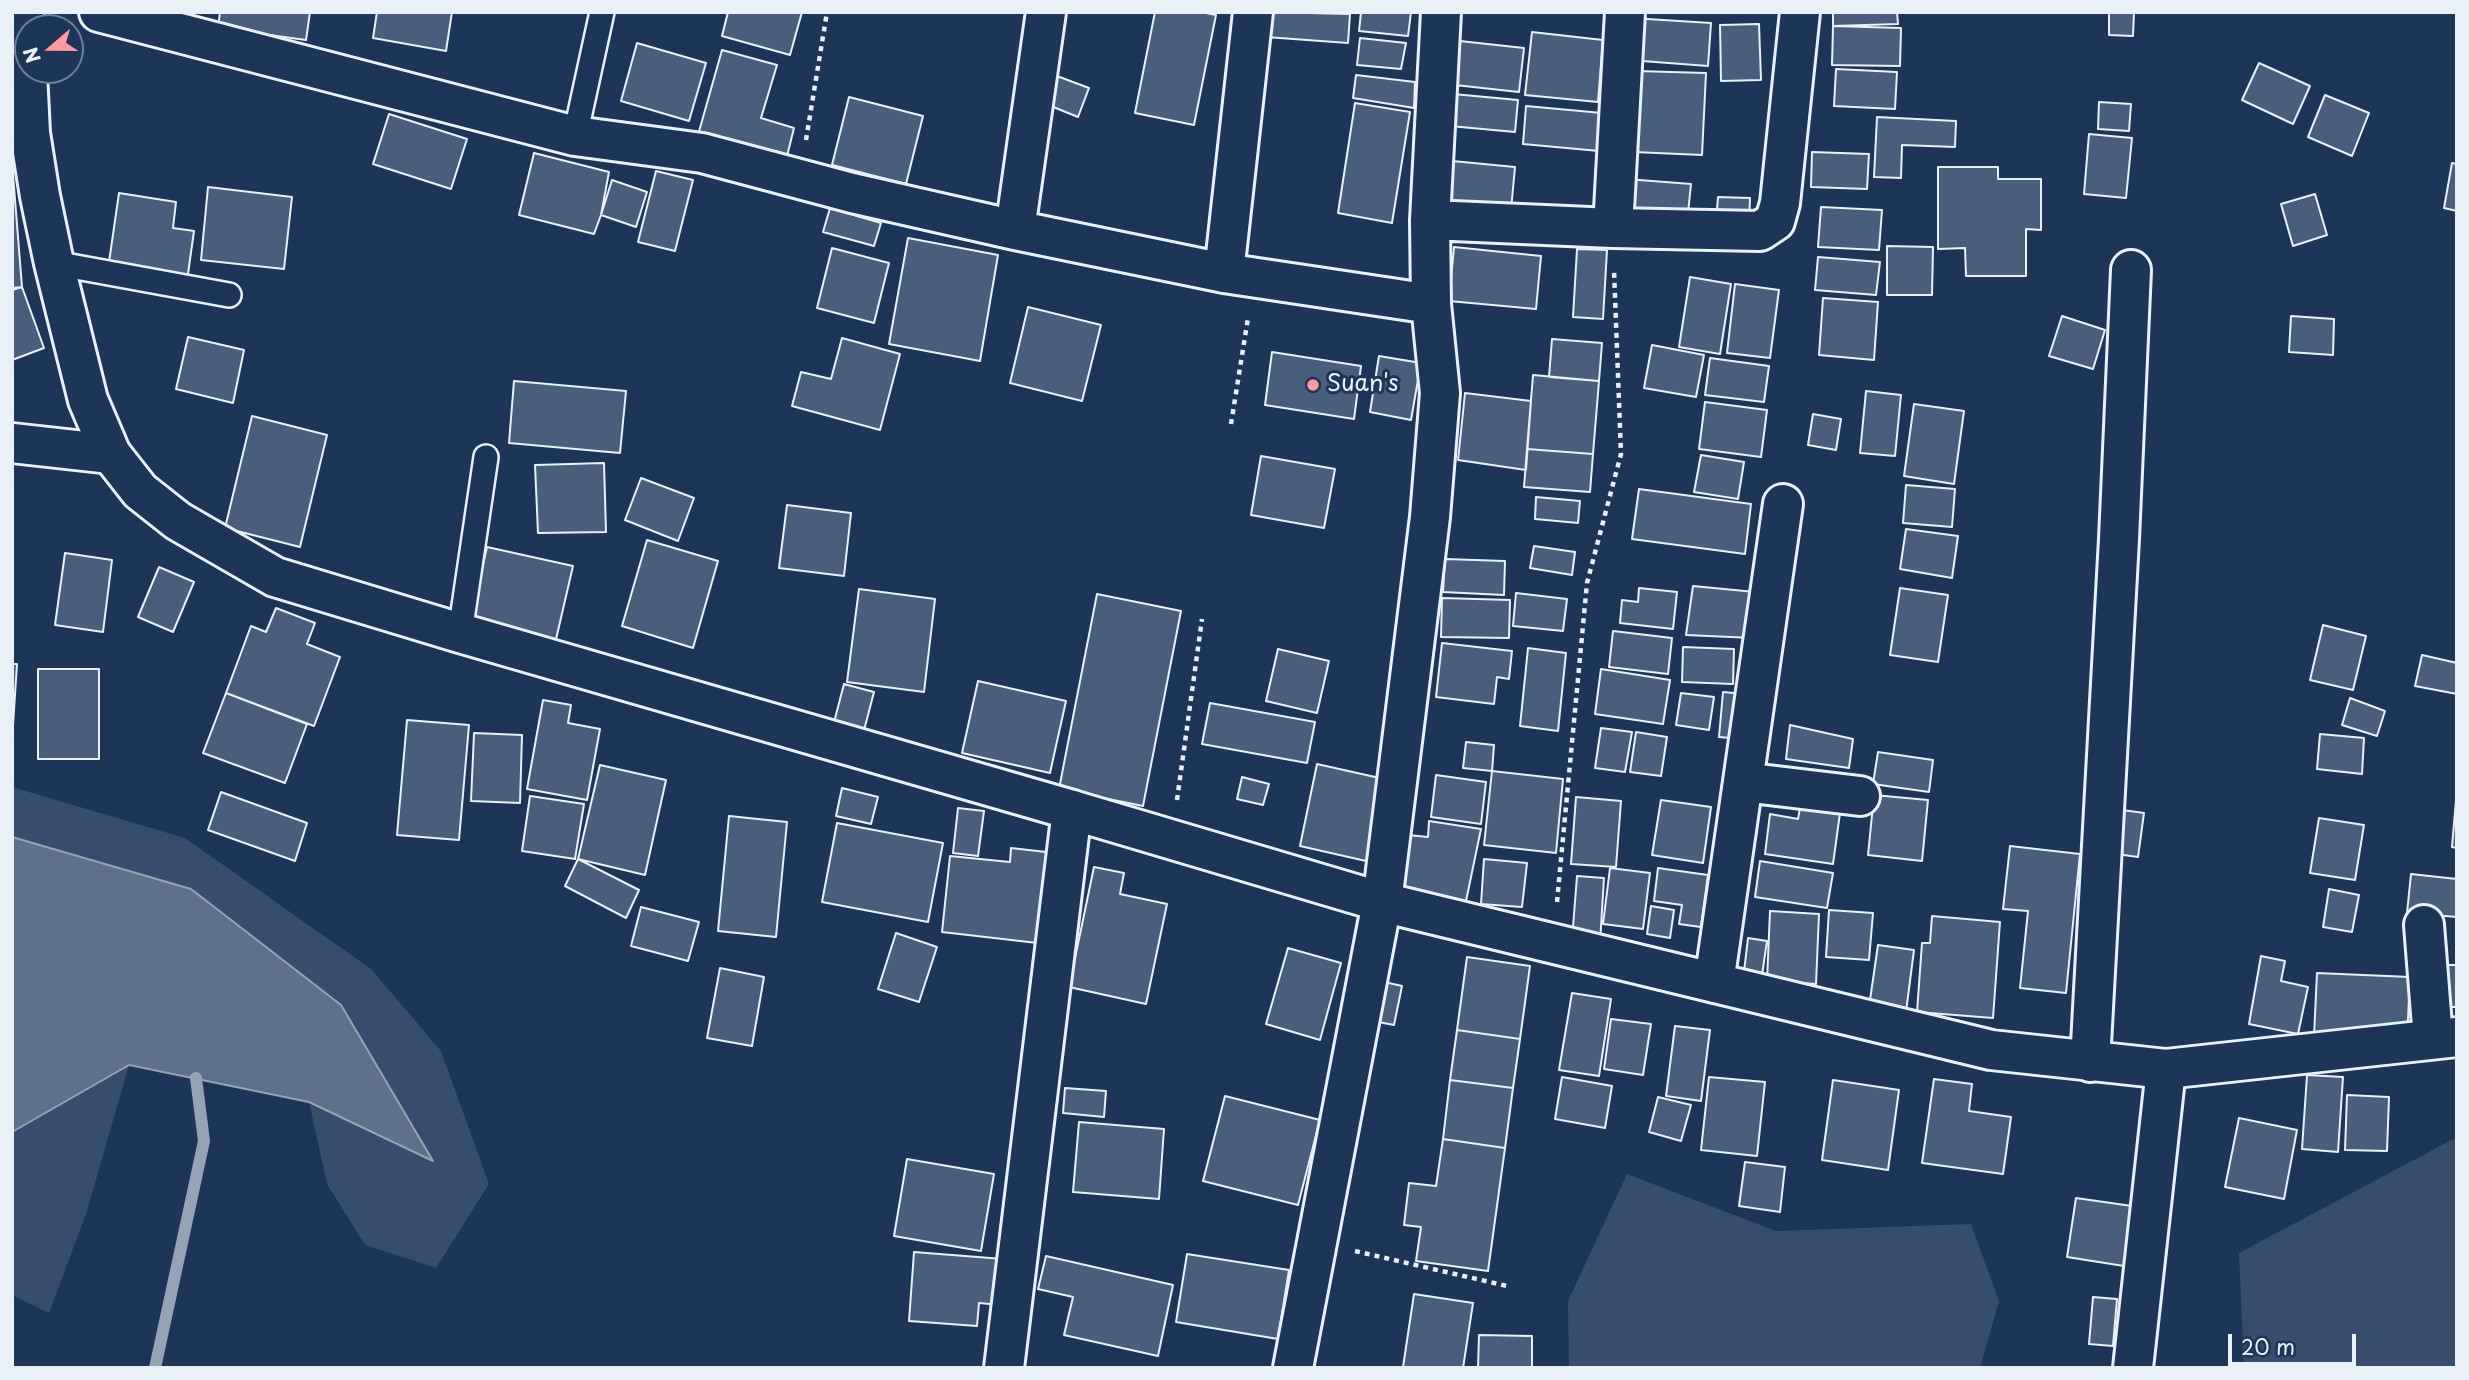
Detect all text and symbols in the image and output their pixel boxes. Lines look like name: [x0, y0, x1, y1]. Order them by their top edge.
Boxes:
north arrow: [14, 14, 84, 84]
text: N: [15, 44, 47, 67]
place label: Suan's: [1327, 371, 1398, 399]
marker: Suan's: [1305, 377, 1321, 393]
scale bar: [2231, 1320, 2359, 1364]
text: 20 m: [2241, 1330, 2295, 1362]

